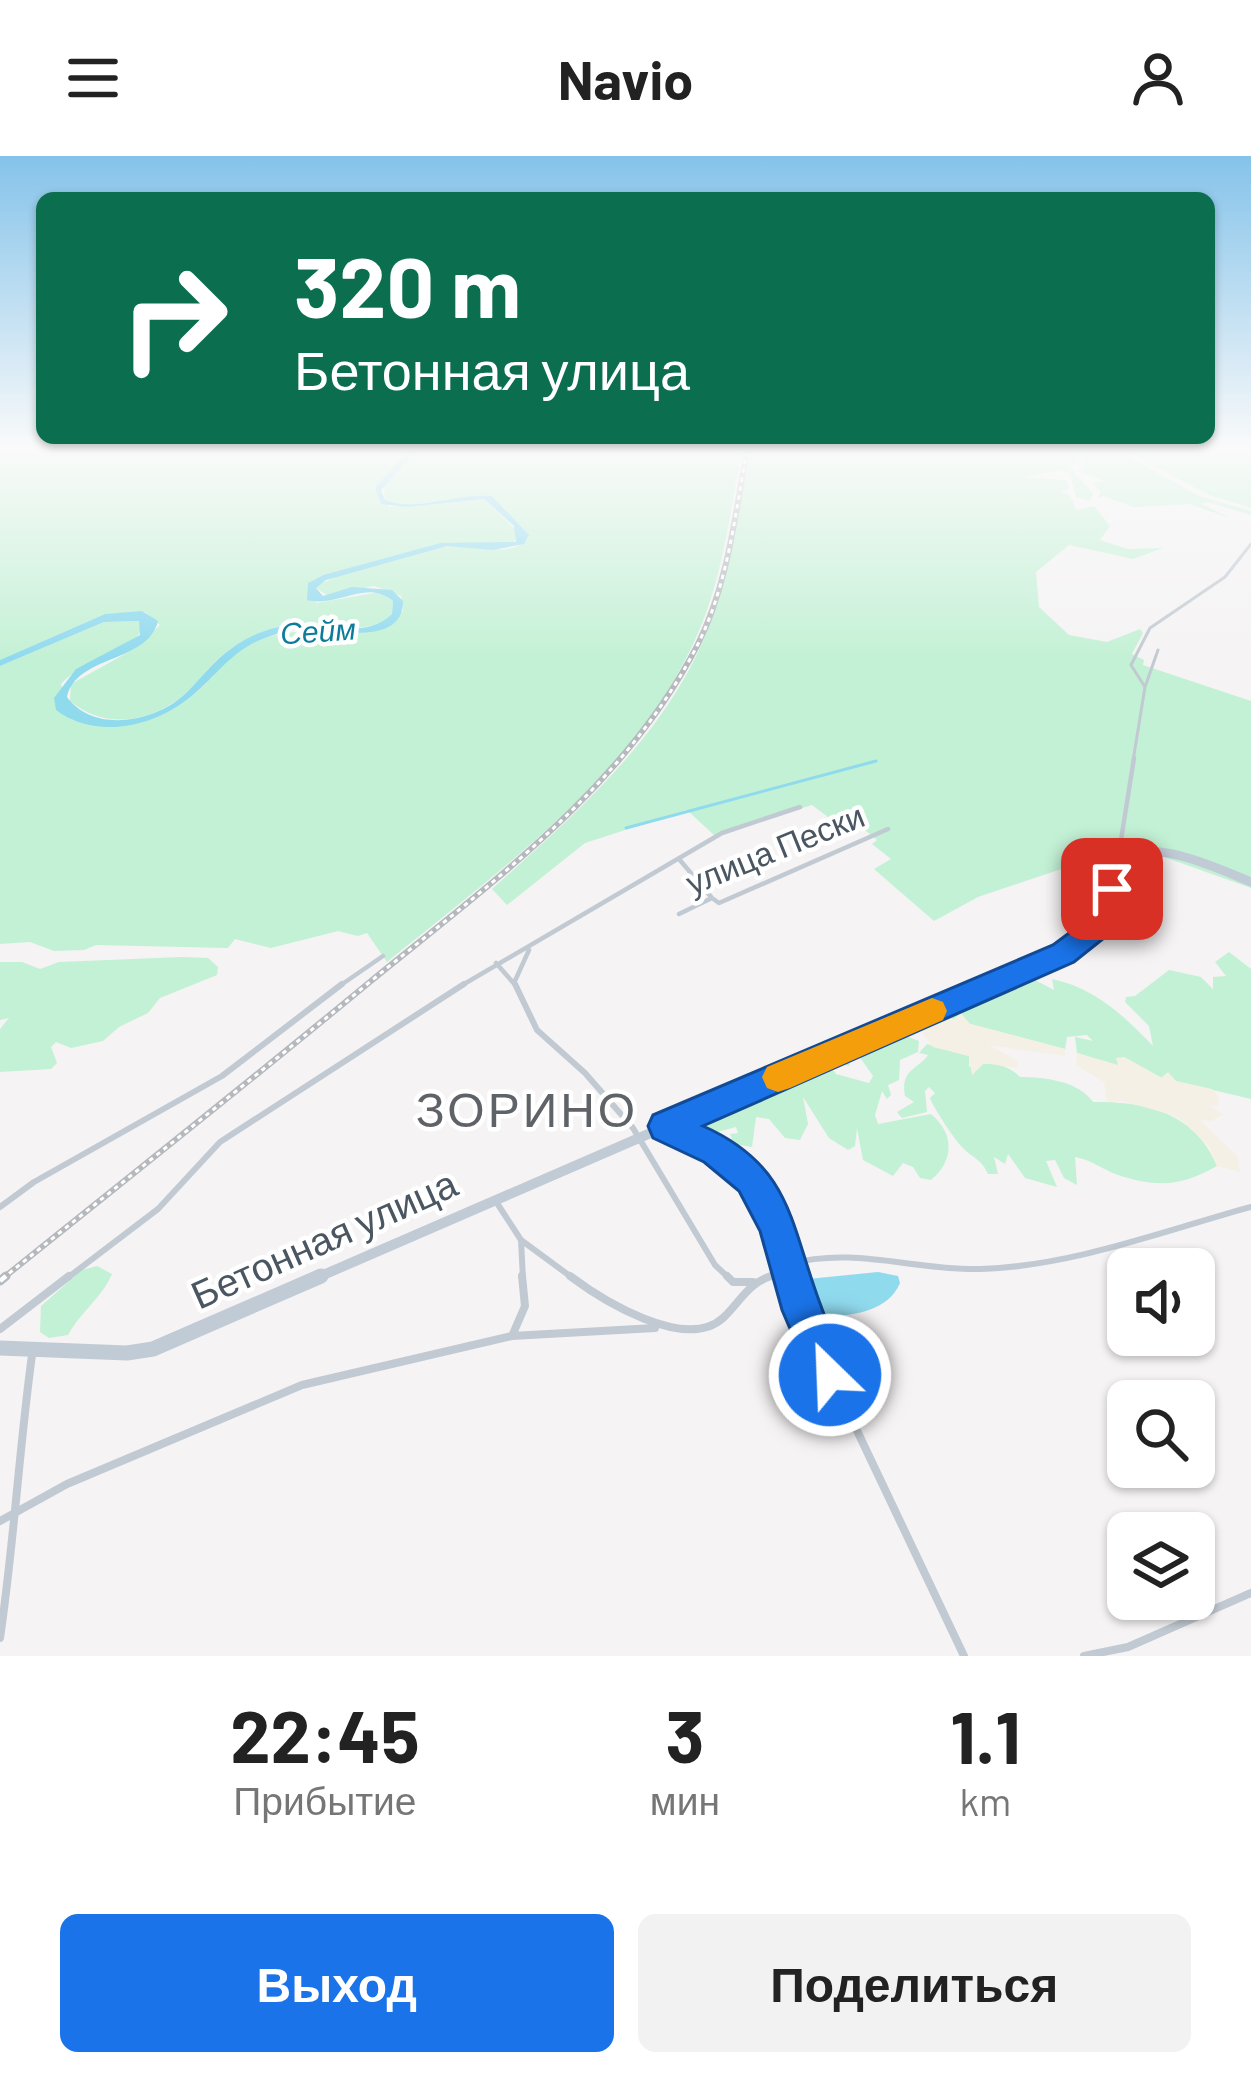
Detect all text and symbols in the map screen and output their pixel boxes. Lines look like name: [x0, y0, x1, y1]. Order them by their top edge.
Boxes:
icon: menu: [60, 45, 126, 111]
icon: person: [1125, 45, 1191, 111]
text: Navio: [558, 46, 693, 111]
text: 320 m: [294, 234, 521, 335]
icon: right: [96, 240, 252, 396]
text: Бетонная улица: [294, 336, 690, 401]
water label: Сейм: [279, 609, 357, 651]
street label: улица Пески: [680, 794, 870, 902]
pin: [1061, 838, 1163, 940]
icon: arrive: [1079, 856, 1145, 922]
district label: ЗОРИНО: [416, 1079, 638, 1137]
street label: Бетонная улица: [183, 1158, 464, 1317]
map controls: [1107, 1248, 1215, 1620]
button: sound: [1107, 1248, 1215, 1356]
position arrow: [767, 1312, 893, 1438]
button: search: [1107, 1380, 1215, 1488]
button: layers: [1107, 1512, 1215, 1620]
text: 22:45: [230, 1691, 420, 1777]
text: 3: [665, 1691, 704, 1777]
text: 1.1: [950, 1692, 1021, 1778]
text: Прибытие: [233, 1776, 417, 1823]
text: мин: [650, 1776, 720, 1823]
text: km: [960, 1777, 1011, 1824]
button: Выход: [60, 1914, 614, 2052]
button: Поделиться: [638, 1914, 1191, 2052]

